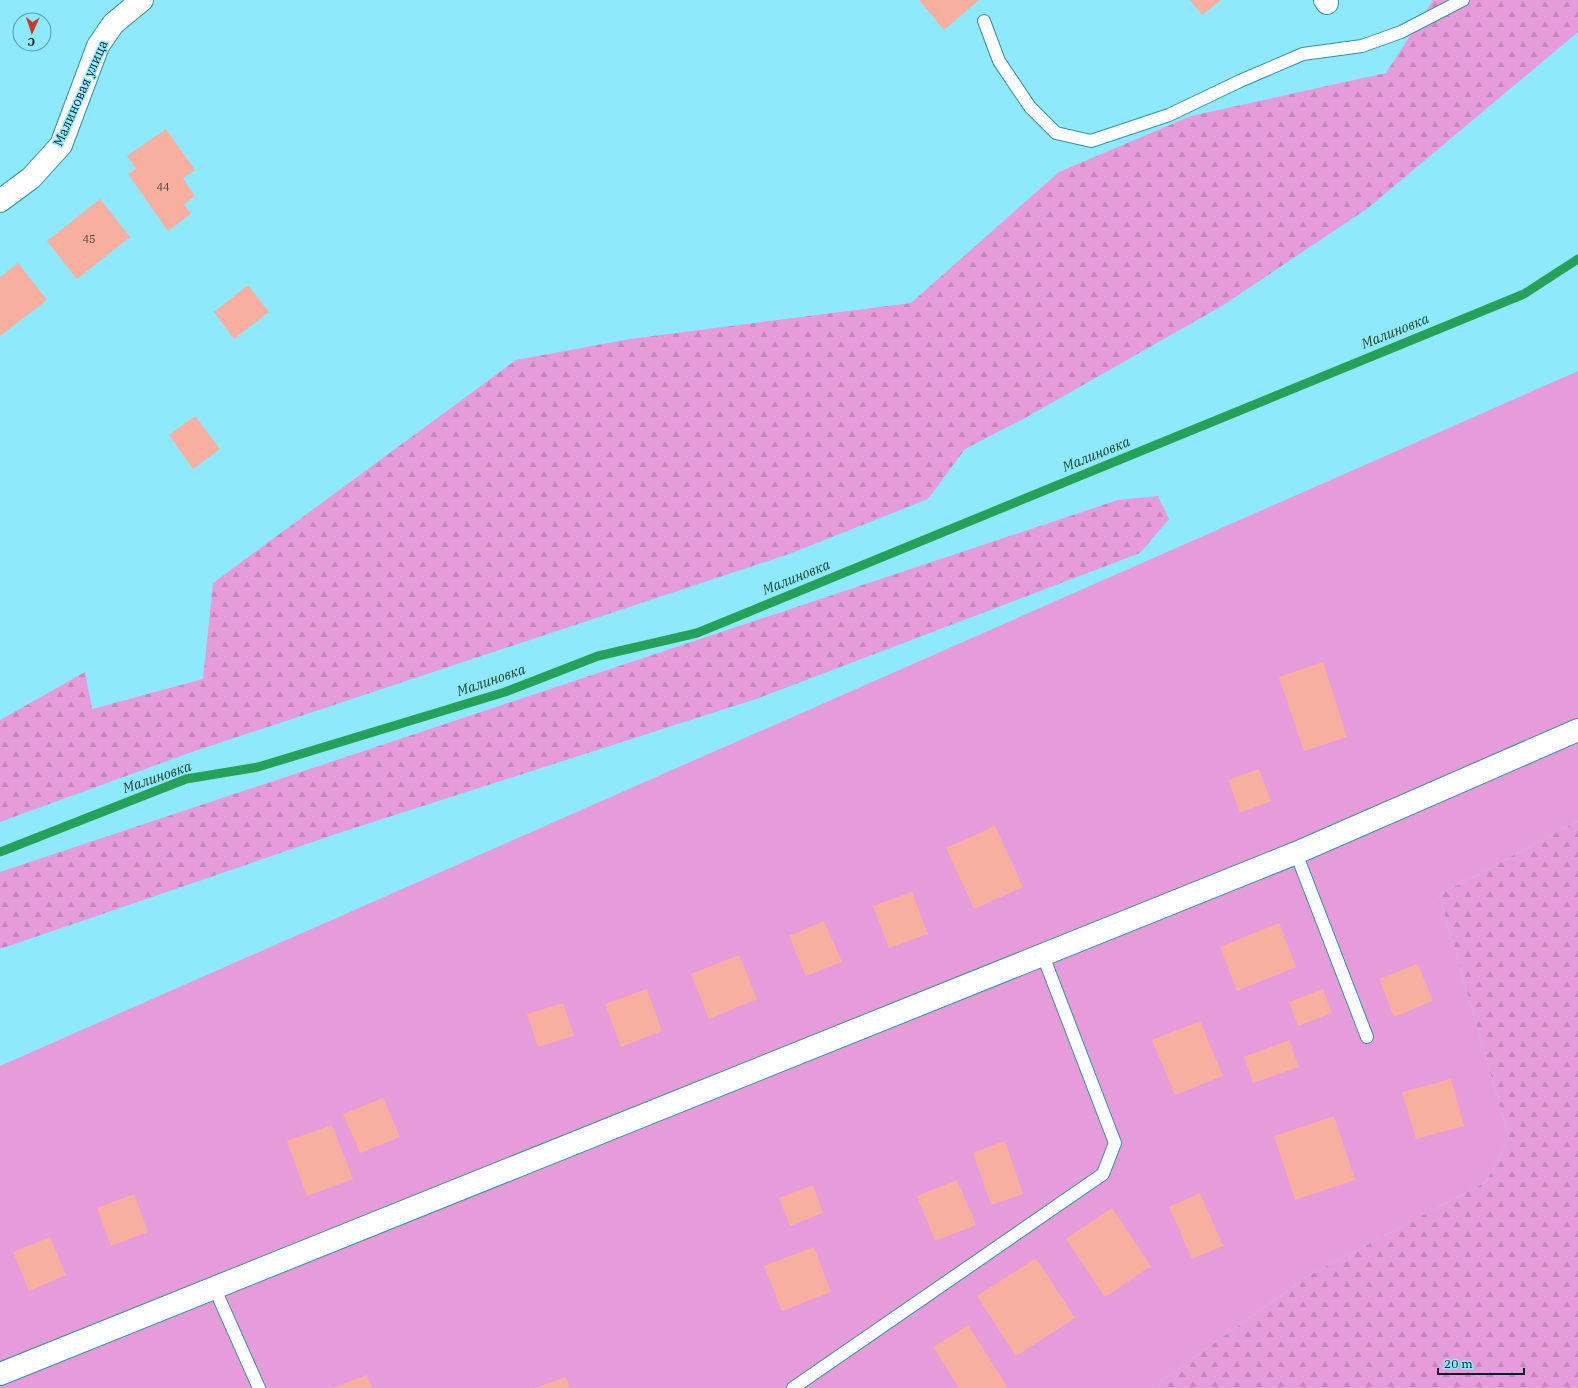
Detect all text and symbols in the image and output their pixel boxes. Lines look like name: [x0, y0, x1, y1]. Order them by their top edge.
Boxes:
north arrow: [12, 12, 52, 52]
text: С: [27, 35, 36, 49]
street label: Малиновая улица: [49, 38, 111, 149]
house number: 44: [156, 180, 170, 194]
house number: 45: [82, 232, 96, 246]
water label: Малиновка: [1358, 309, 1432, 353]
water label: Малиновка: [1059, 432, 1133, 476]
water label: Малиновка: [759, 555, 833, 599]
water label: Малиновка: [453, 660, 528, 700]
water label: Малиновка: [119, 757, 194, 797]
scale bar: [1438, 1350, 1524, 1376]
text: 20 m: [1444, 1356, 1473, 1371]

